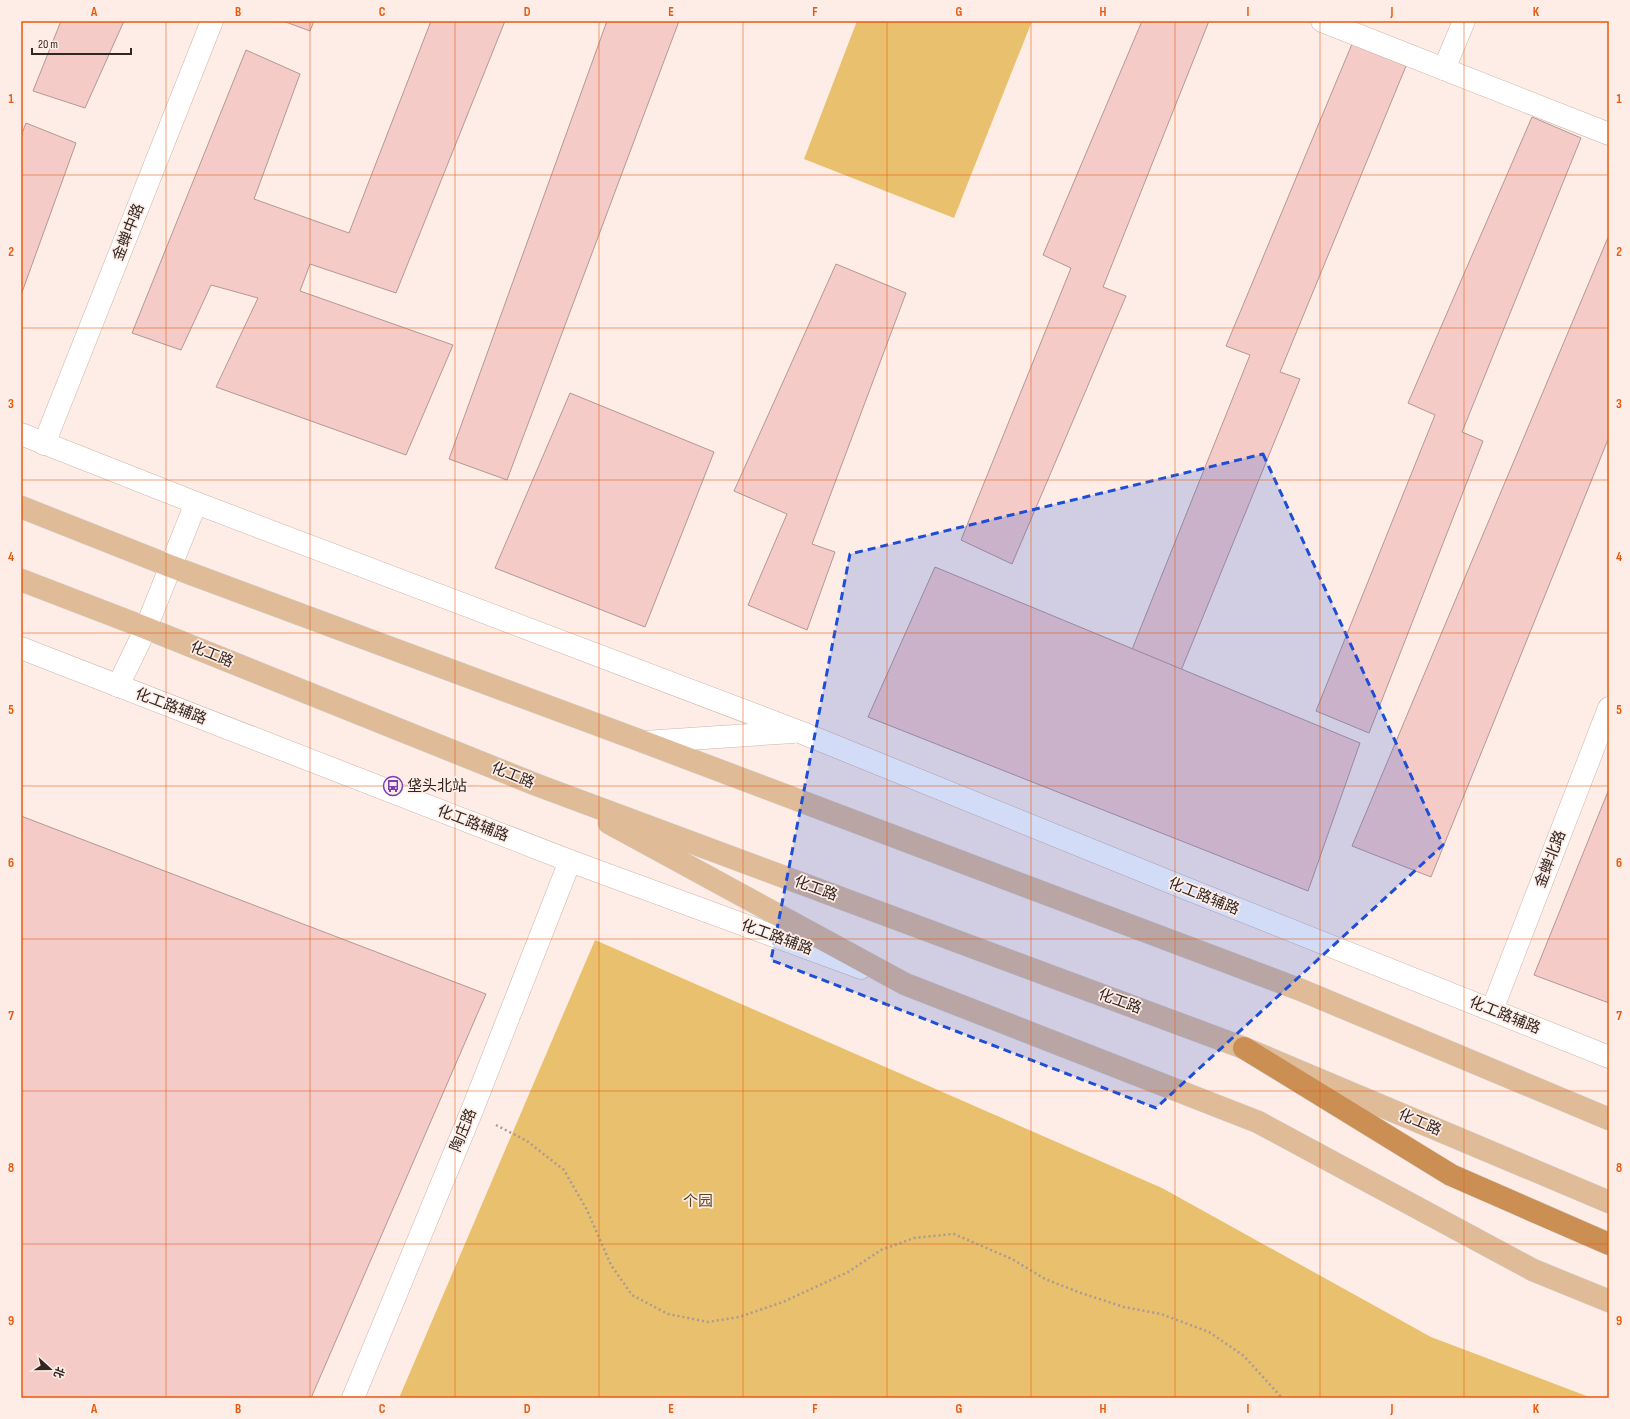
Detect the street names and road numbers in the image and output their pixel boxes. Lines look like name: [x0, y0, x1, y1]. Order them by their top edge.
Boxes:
street label: 金蝉中路: [108, 201, 149, 264]
street label: 化工路: [187, 637, 236, 672]
street label: 化工路辅路: [132, 684, 209, 729]
street label: 化工路: [488, 758, 537, 793]
street label: 化工路辅路: [434, 801, 511, 846]
street label: 金蝉北路: [1531, 828, 1570, 891]
street label: 化工路: [791, 872, 840, 905]
street label: 化工路辅路: [1165, 874, 1242, 919]
street label: 化工路辅路: [738, 916, 815, 959]
street label: 化工路: [1095, 985, 1144, 1018]
street label: 化工路辅路: [1466, 993, 1543, 1038]
street label: 化工路: [1395, 1105, 1444, 1140]
street label: 陶庄路: [446, 1106, 481, 1155]

